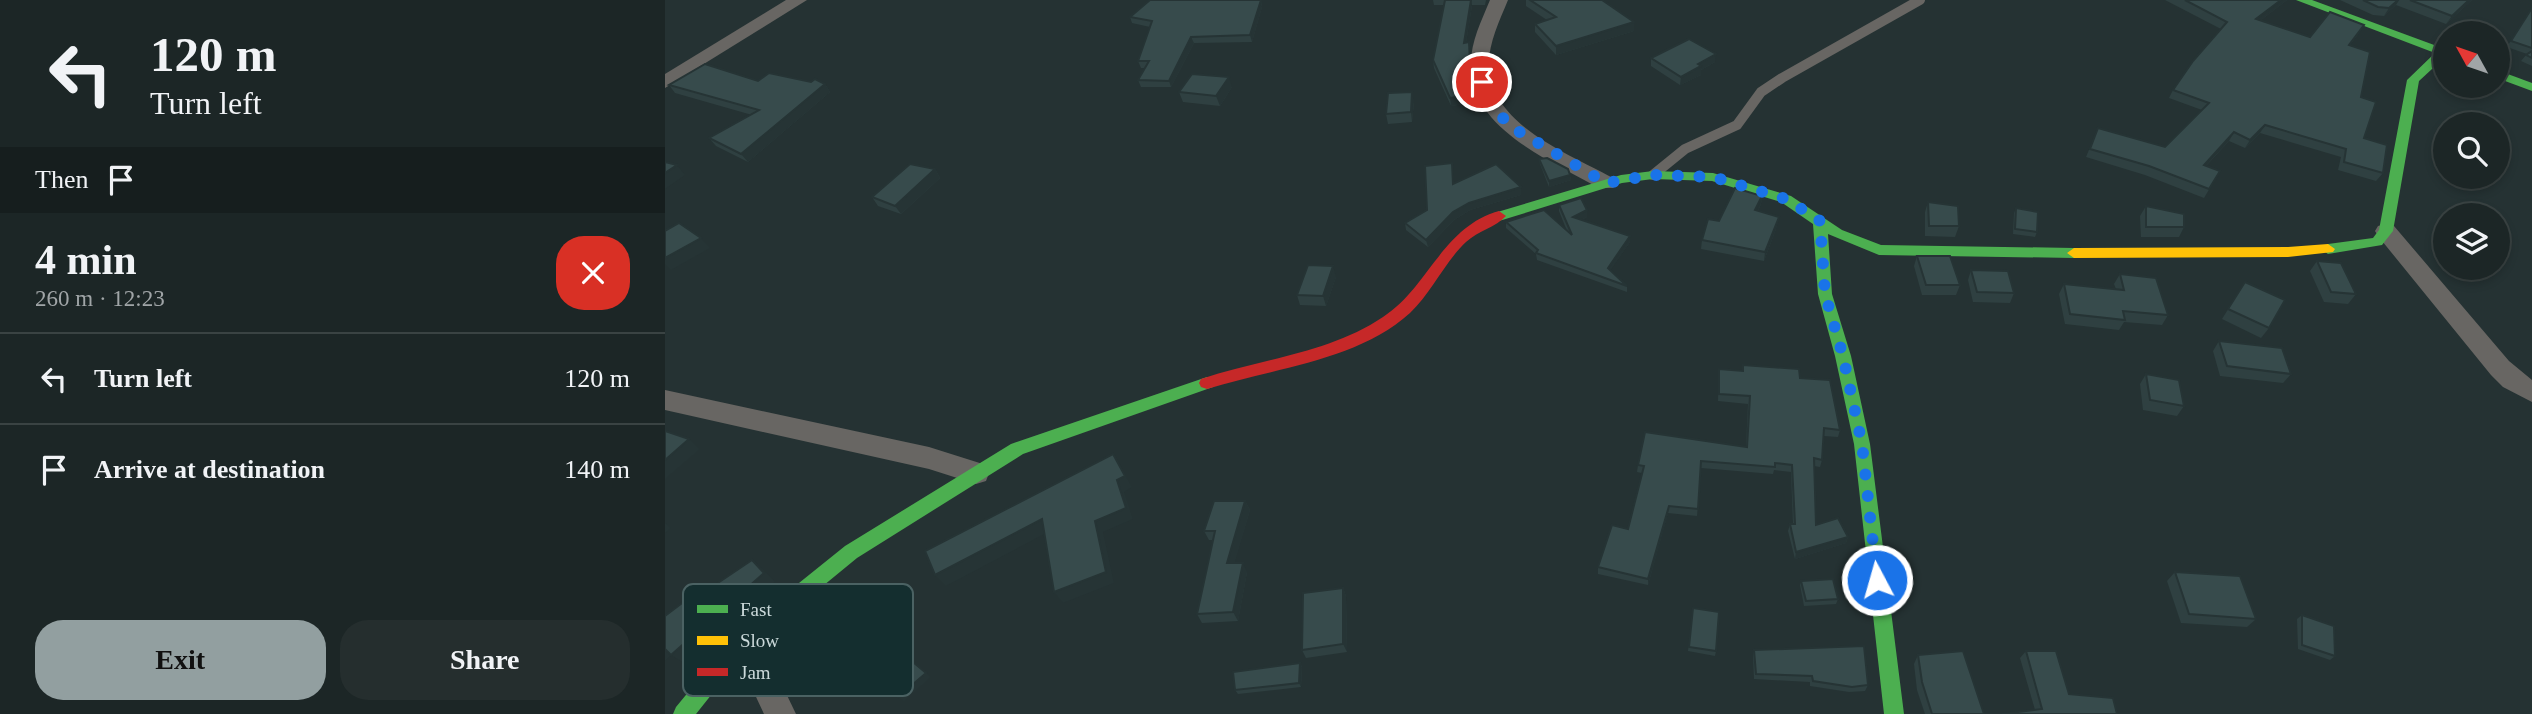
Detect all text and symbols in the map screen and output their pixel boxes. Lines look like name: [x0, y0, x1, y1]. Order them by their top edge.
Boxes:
north arrow: [2433, 21, 2509, 98]
map controls: [2433, 21, 2510, 280]
text: 120 m: [150, 27, 277, 82]
icon: left: [35, 28, 126, 119]
pin: [1452, 52, 1512, 112]
icon: arrive: [1463, 63, 1501, 101]
text: Turn left: [150, 85, 262, 121]
button: search: [2433, 112, 2510, 189]
icon: arrive: [102, 161, 140, 199]
text: Then: [35, 165, 88, 194]
button: layers: [2433, 203, 2510, 280]
button: close: [556, 236, 630, 310]
text: 4 min: [35, 237, 137, 283]
text: 260 m · 12:23: [35, 286, 165, 311]
icon: left: [35, 360, 73, 398]
text: Turn left: [94, 364, 192, 393]
text: 120 m: [564, 364, 630, 393]
icon: arrive: [35, 451, 73, 489]
text: Arrive at destination: [94, 455, 325, 484]
text: 140 m: [564, 455, 630, 484]
position arrow: [1840, 543, 1914, 617]
legend: [683, 584, 913, 696]
text: Fast: [740, 599, 772, 620]
button: Exit: [35, 620, 326, 700]
button: Share: [340, 620, 630, 700]
text: Slow: [740, 630, 779, 651]
text: Jam: [740, 662, 771, 683]

